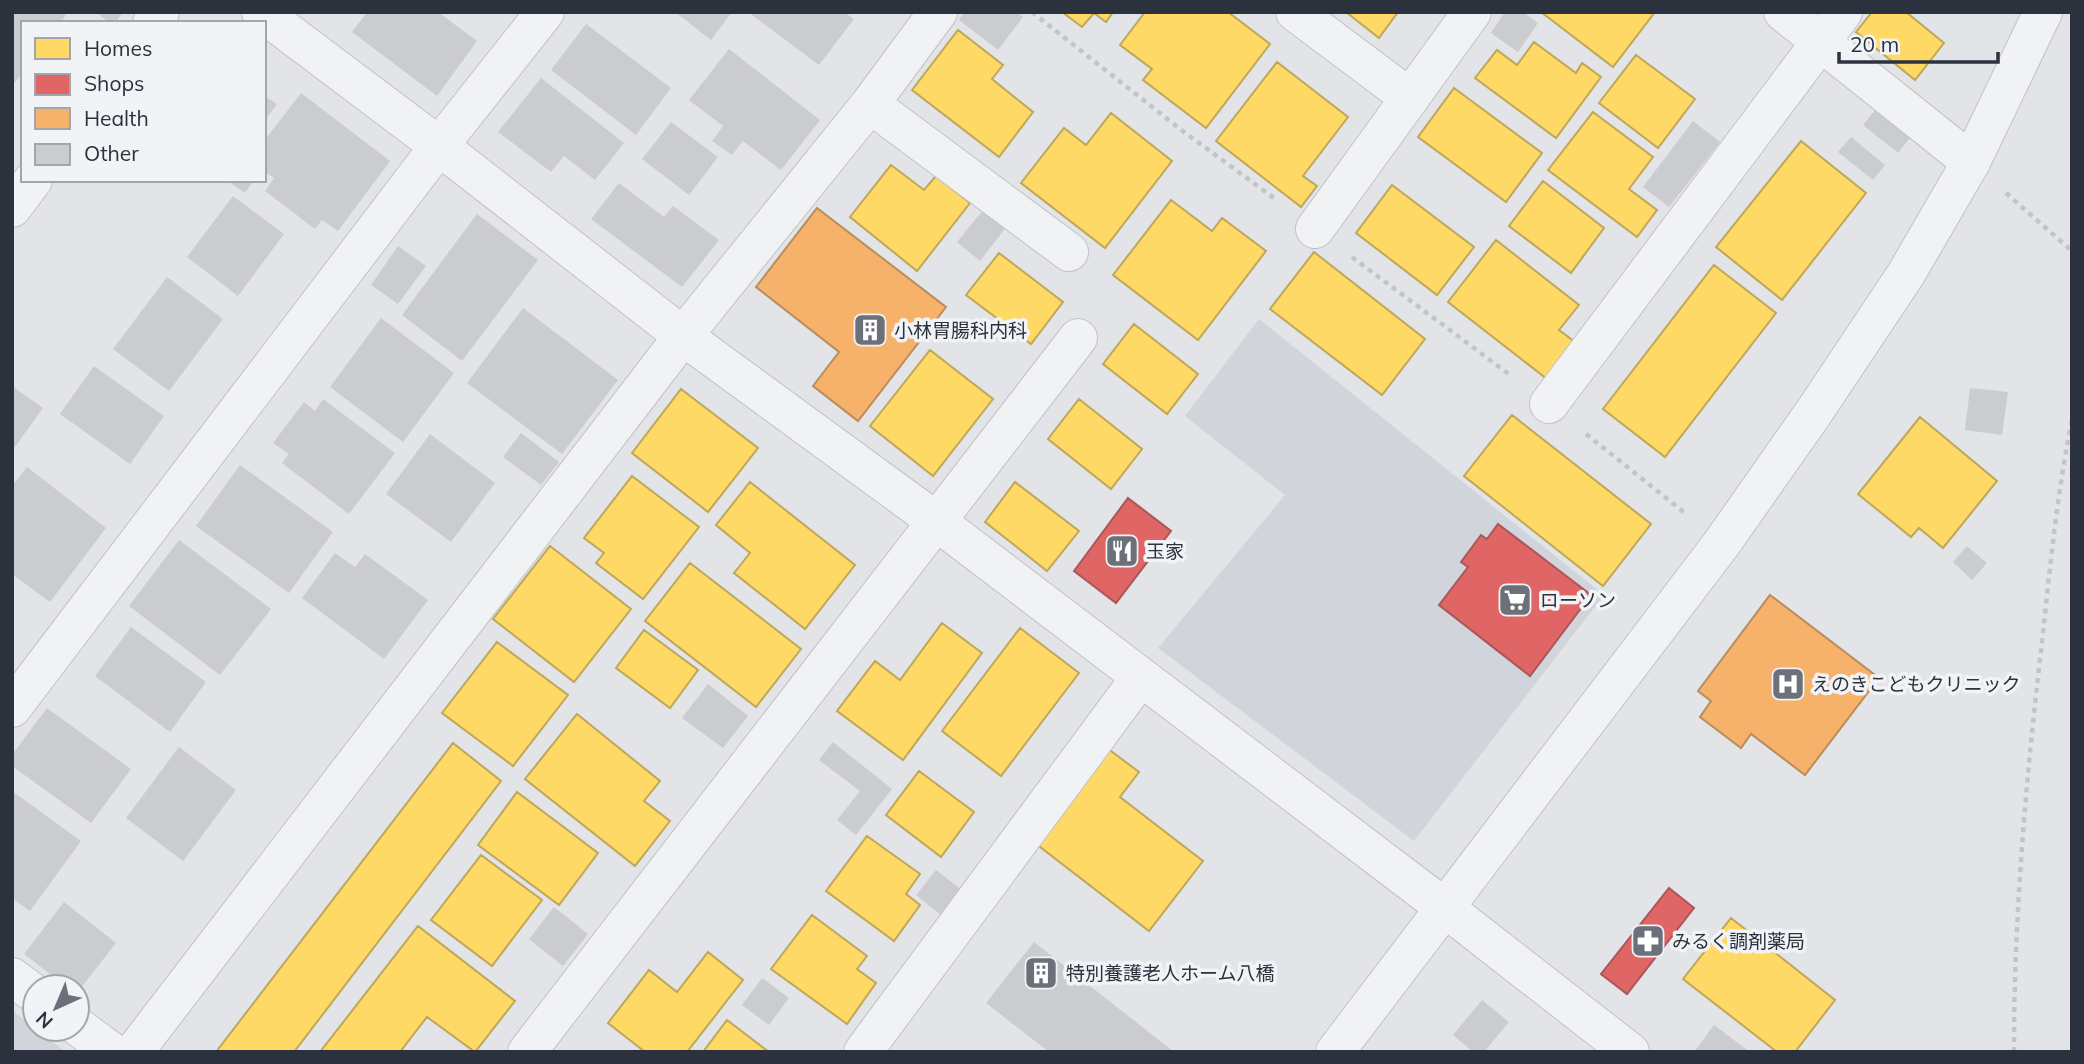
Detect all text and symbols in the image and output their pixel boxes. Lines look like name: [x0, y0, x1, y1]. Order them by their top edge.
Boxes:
legend: [21, 21, 266, 182]
scale bar: [1839, 21, 1998, 65]
text: 20 m: [1850, 31, 1899, 57]
text: Homes: [84, 35, 152, 61]
text: Shops: [84, 70, 144, 96]
text: Health: [84, 105, 149, 131]
text: Other: [84, 140, 139, 166]
building icon: 小林胃腸科内科: [851, 311, 889, 349]
place label: 小林胃腸科内科: [894, 318, 1027, 342]
restaurant icon: 玉家: [1103, 532, 1141, 570]
place label: 玉家: [1146, 539, 1184, 563]
supermarket icon: ローソン: [1496, 581, 1534, 619]
place label: ローソン: [1540, 588, 1616, 612]
hospital icon: えのきこどもクリニック: [1769, 665, 1807, 703]
place label: えのきこどもクリニック: [1812, 672, 2020, 696]
pharmacy icon: みるく調剤薬局: [1629, 922, 1667, 960]
place label: みるく調剤薬局: [1672, 929, 1805, 953]
building icon: 特別養護老人ホーム八橋: [1022, 954, 1060, 992]
place label: 特別養護老人ホーム八橋: [1066, 961, 1274, 985]
north arrow: [21, 973, 91, 1043]
text: N: [31, 1007, 58, 1034]

